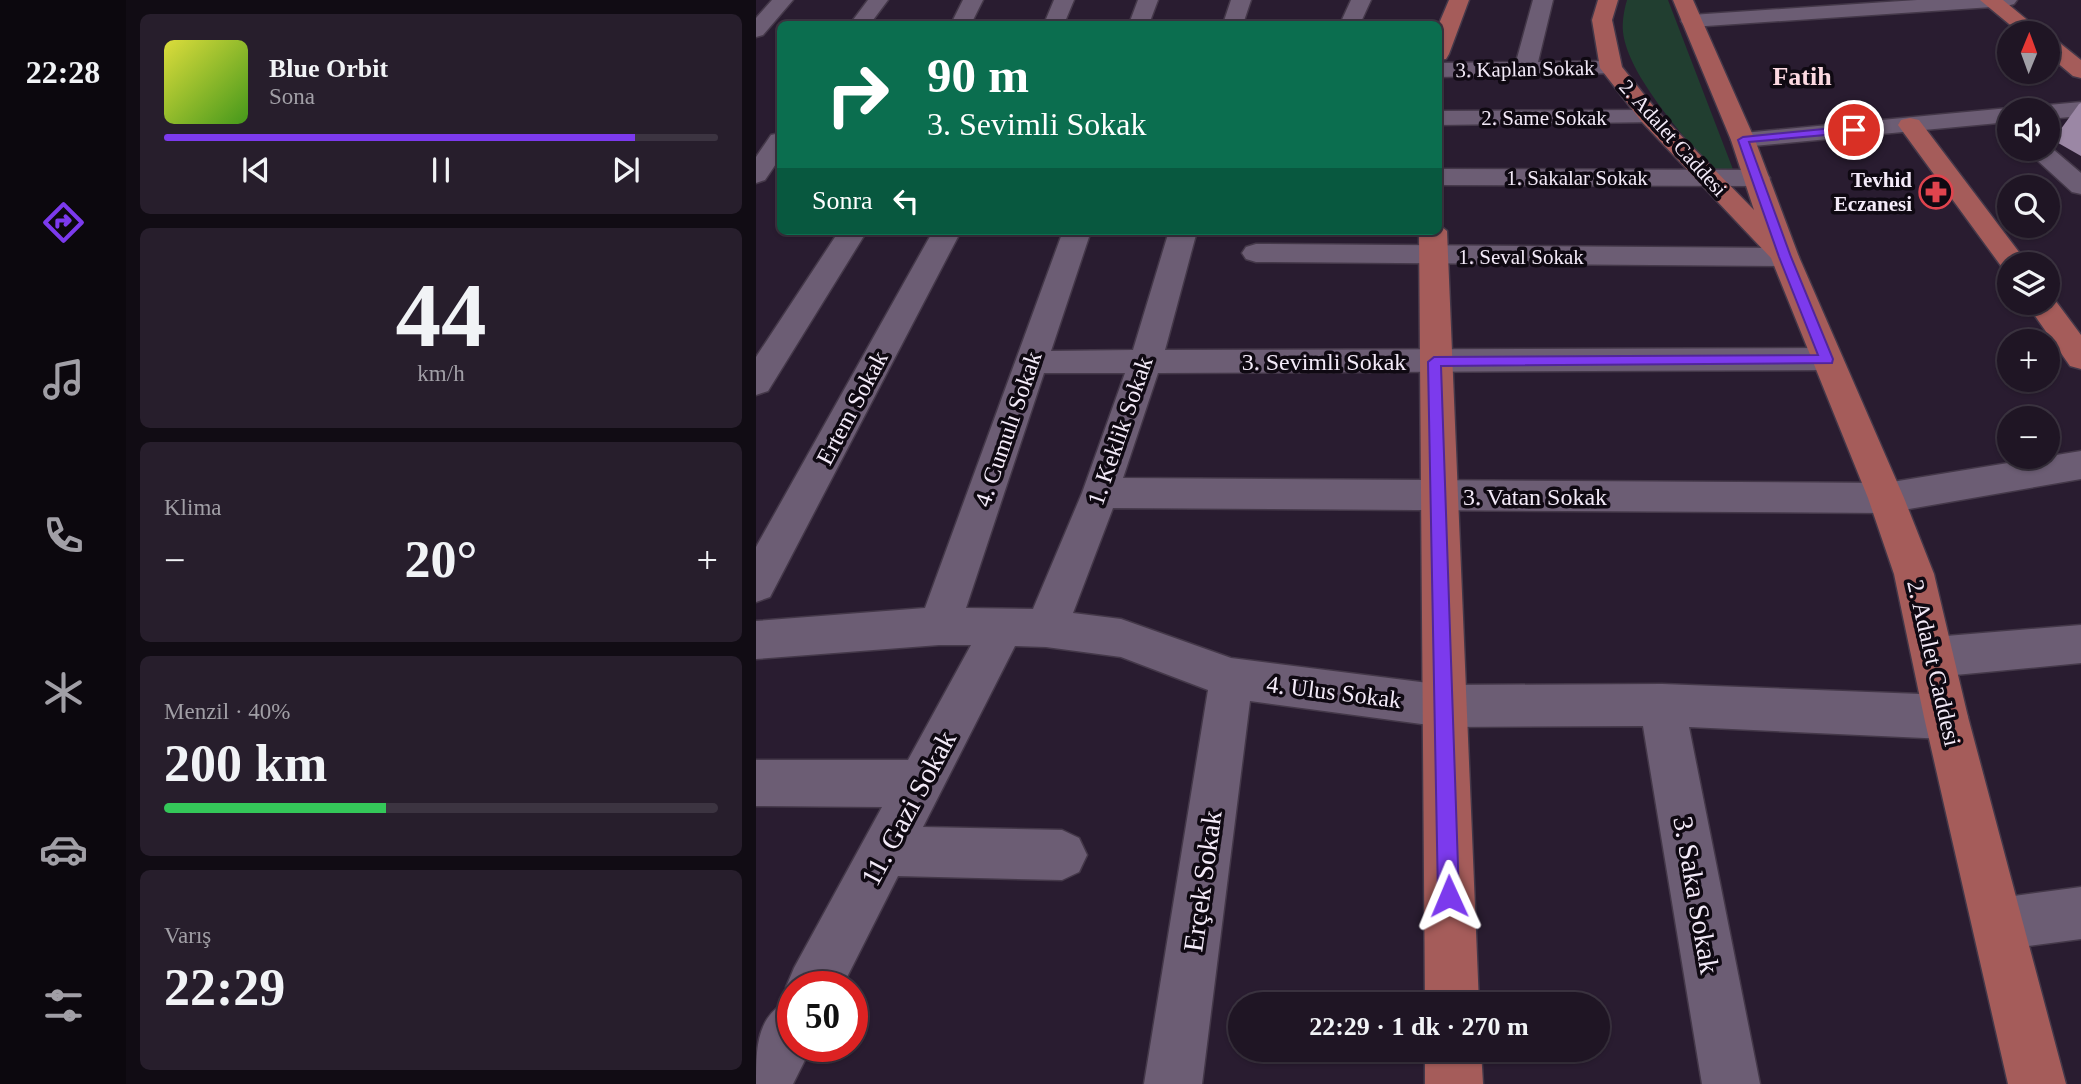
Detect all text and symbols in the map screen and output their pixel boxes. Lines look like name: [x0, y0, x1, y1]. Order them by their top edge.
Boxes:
north arrow: [1997, 21, 2060, 84]
map controls: [1997, 21, 2060, 469]
text: 90 m: [927, 48, 1029, 103]
icon: right: [812, 49, 903, 140]
text: 22:28: [26, 54, 100, 90]
text: Blue Orbit: [269, 54, 388, 83]
street label: 3. Kaplan Sokak: [1455, 56, 1595, 82]
district label: Fatih: [1772, 62, 1832, 91]
street label: 2. Adalet Caddesi: [1614, 75, 1732, 201]
text: Sona: [269, 84, 315, 109]
button: sound: [1997, 98, 2060, 161]
pin: [1824, 100, 1884, 160]
text: 3. Sevimli Sokak: [927, 106, 1147, 142]
street label: 2. Same Sokak: [1481, 106, 1607, 130]
icon: arrive: [1835, 111, 1873, 149]
icon: previous: [237, 151, 275, 189]
icon: pause: [422, 151, 460, 189]
icon: next: [607, 151, 645, 189]
street label: 1. Sakalar Sokak: [1506, 166, 1648, 190]
place label: Tevhid Eczanesi: [1834, 168, 1912, 216]
pharmacy icon: Tevhid Eczanesi: [1917, 173, 1955, 211]
button: search: [1997, 175, 2060, 238]
icon: left: [887, 182, 925, 220]
text: Sonra: [812, 186, 873, 215]
icon: directions: [39, 198, 88, 247]
street label: 1. Seval Sokak: [1458, 245, 1584, 269]
button: layers: [1997, 252, 2060, 315]
text: 44: [396, 265, 487, 366]
button: +: [1997, 329, 2060, 392]
street label: Ertem Sokak: [811, 347, 893, 469]
street label: 4. Cumulı Sokak: [969, 348, 1047, 510]
street label: 3. Sevimli Sokak: [1242, 349, 1406, 375]
street label: 1. Keklik Sokak: [1082, 353, 1158, 509]
icon: music: [39, 355, 88, 404]
text: km/h: [417, 361, 465, 386]
button: −: [1997, 406, 2060, 469]
street label: 3. Vatan Sokak: [1463, 484, 1607, 510]
text: Klima: [164, 495, 222, 520]
icon: phone: [39, 511, 88, 560]
text: 20°: [405, 531, 477, 588]
text: −: [164, 539, 185, 581]
text: +: [697, 539, 718, 581]
street label: 2. Adalet Caddesi: [1902, 577, 1966, 749]
icon: climate: [39, 668, 88, 717]
street label: 4. Ulus Sokak: [1265, 671, 1403, 713]
text: Menzil · 40%: [164, 699, 290, 724]
street label: 11. Gazi Sokak: [855, 726, 962, 891]
text: 200 km: [164, 735, 327, 792]
street label: Erçek Sokak: [1177, 808, 1228, 954]
street label: 3. Saka Sokak: [1667, 814, 1726, 976]
icon: car: [39, 825, 88, 874]
position arrow: [1412, 859, 1486, 933]
text: Varış: [164, 923, 211, 948]
text: 22:29: [164, 959, 285, 1016]
speed limit sign: 50: [777, 971, 868, 1062]
icon: filters: [39, 981, 88, 1030]
text: 22:29 · 1 dk · 270 m: [1309, 1012, 1529, 1041]

